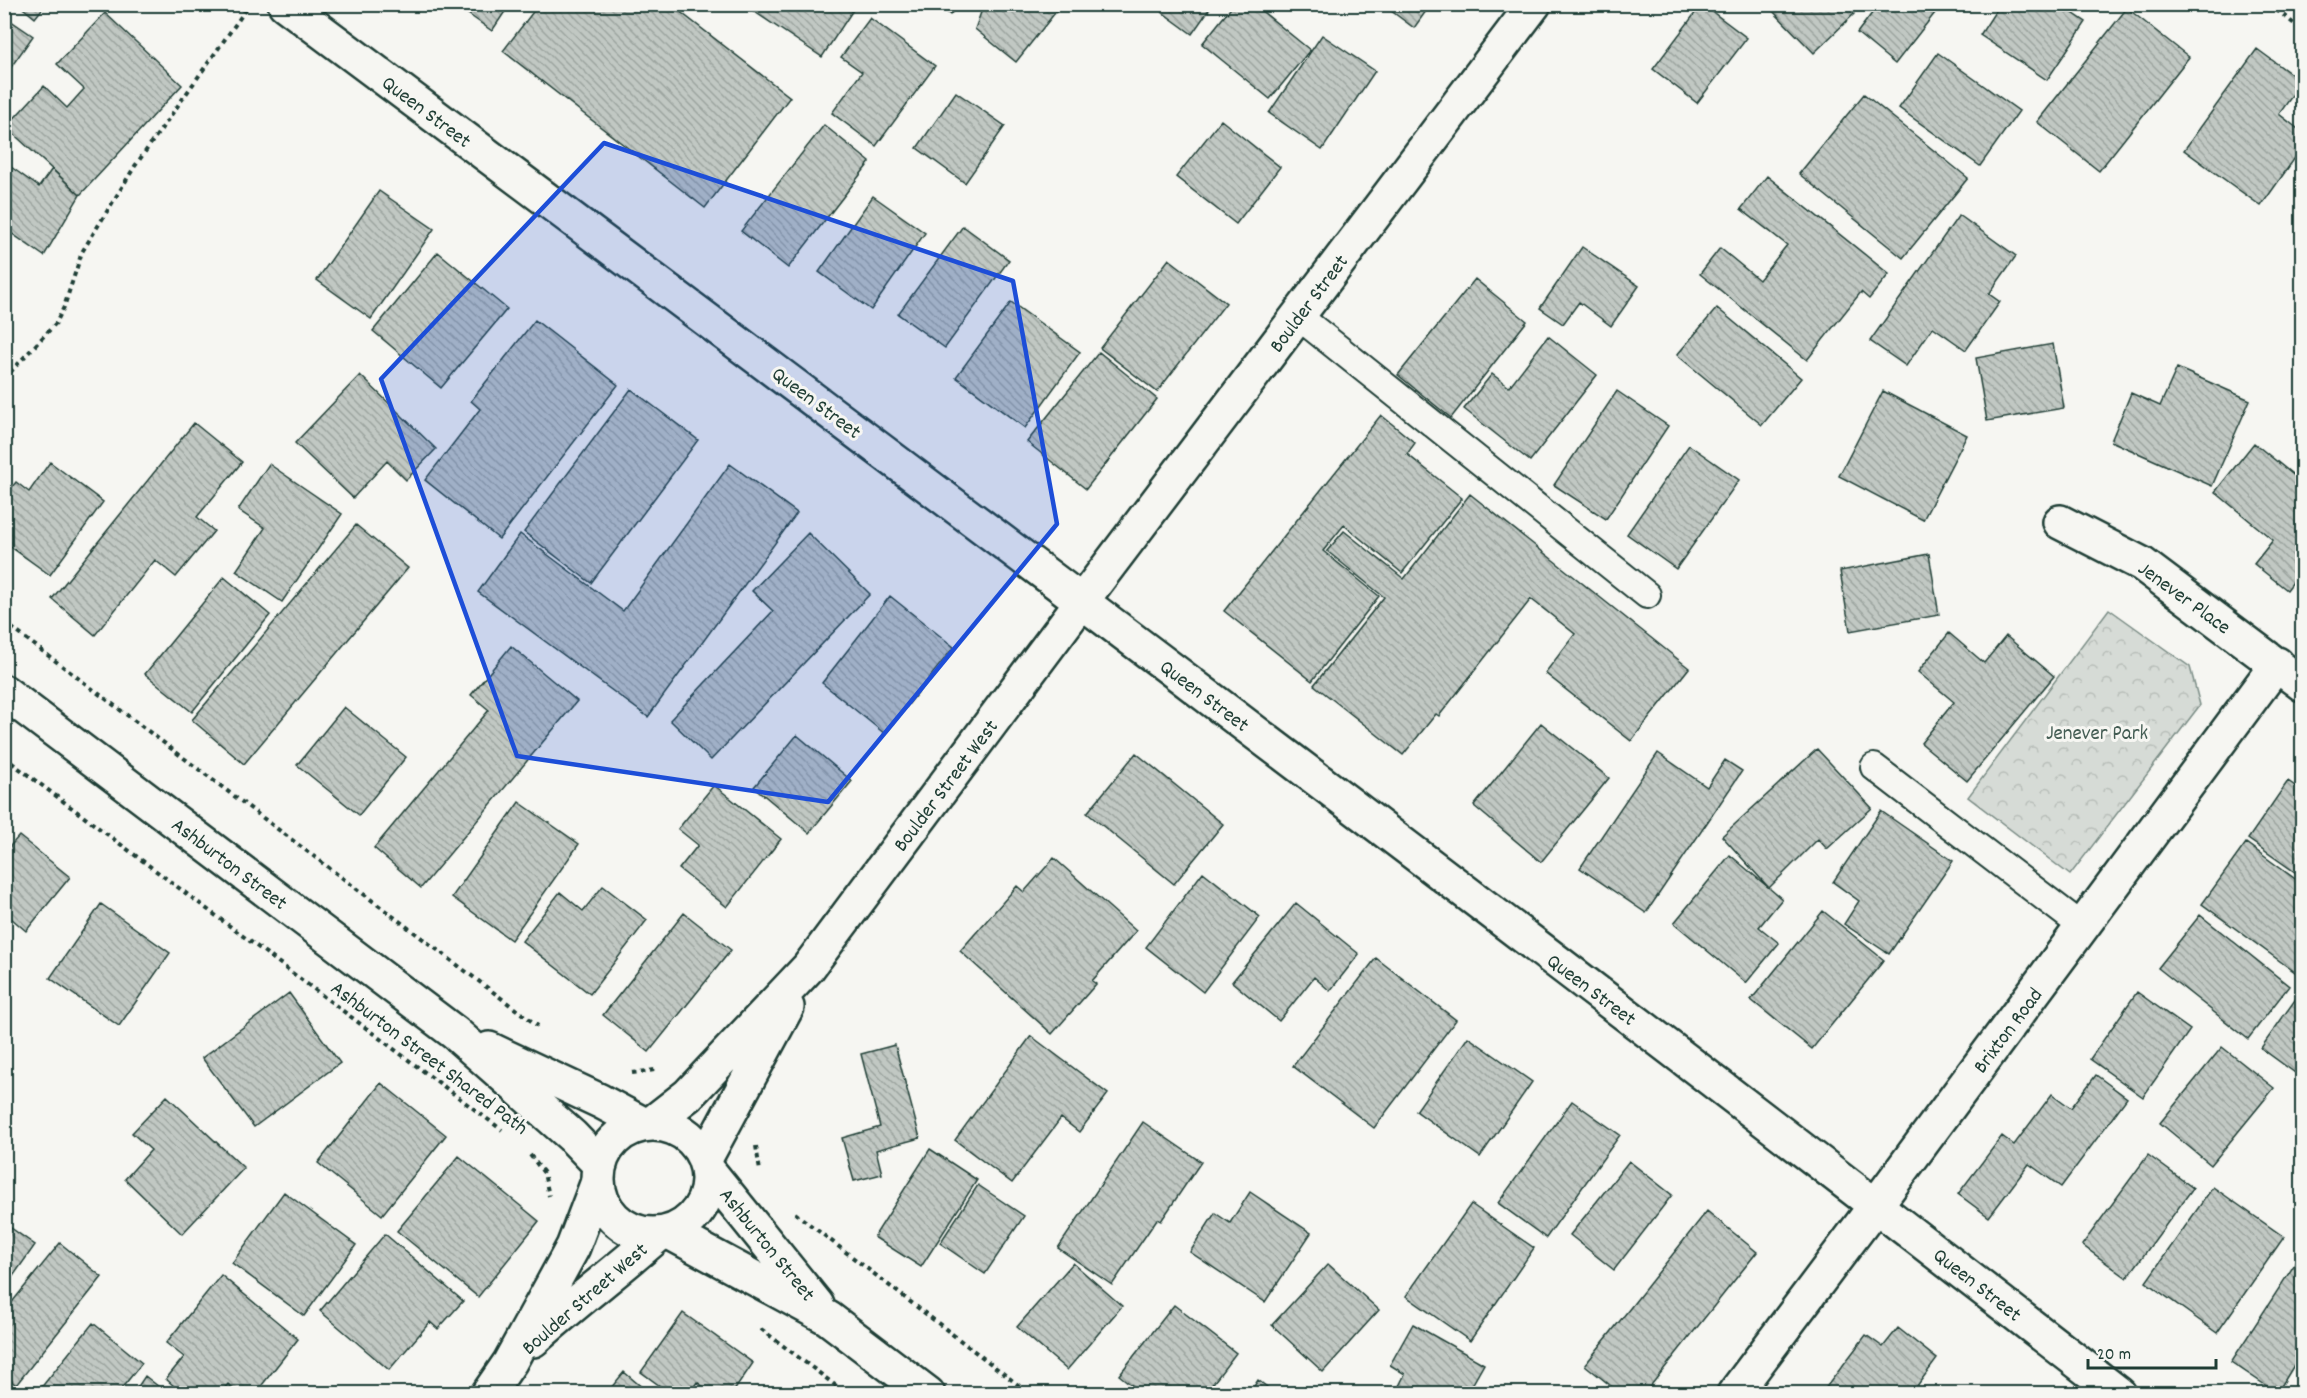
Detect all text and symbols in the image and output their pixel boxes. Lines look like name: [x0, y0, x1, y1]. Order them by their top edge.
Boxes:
street label: Queen Street: [374, 70, 476, 157]
street label: Boulder Street: [1263, 249, 1357, 360]
street label: Queen Street: [764, 361, 866, 448]
street label: Jenever Place: [2131, 555, 2236, 643]
street label: Queen Street: [1152, 654, 1254, 741]
street label: Boulder Street West: [888, 714, 1007, 859]
park label: Jenever Park: [2046, 720, 2148, 750]
street label: Ashburton Street: [164, 812, 293, 919]
street label: Queen Street: [1539, 948, 1641, 1035]
street label: Ashburton Street Shared Path: [323, 975, 533, 1144]
street label: Brixton Road: [1967, 983, 2052, 1081]
street label: Ashburton Street: [710, 1183, 821, 1309]
street label: Boulder Street West: [516, 1237, 656, 1364]
street label: Queen Street: [1925, 1242, 2027, 1331]
scale bar: [2088, 1332, 2216, 1370]
text: 20 m: [2097, 1343, 2131, 1368]

